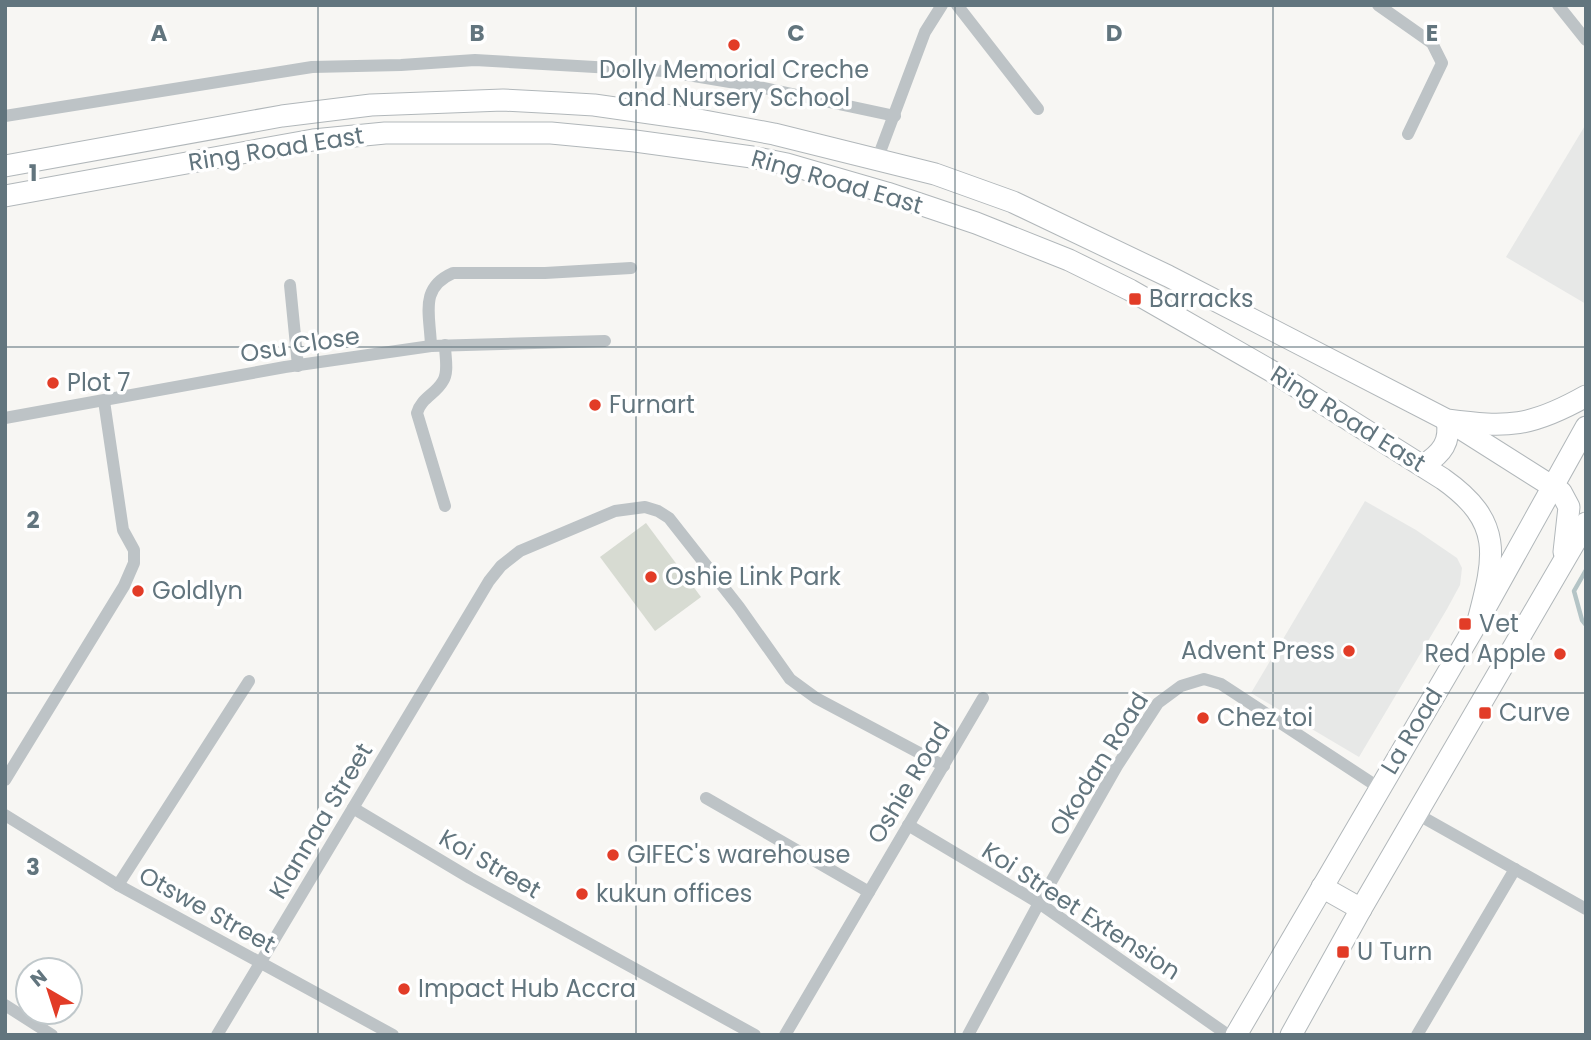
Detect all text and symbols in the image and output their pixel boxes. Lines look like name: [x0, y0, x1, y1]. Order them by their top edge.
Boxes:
text: A: [151, 17, 168, 49]
text: B: [469, 17, 485, 49]
text: C: [787, 17, 805, 49]
text: D: [1106, 17, 1122, 49]
text: E: [1426, 17, 1438, 49]
marker: Dolly Memorial Creche and Nursery School: [726, 37, 742, 53]
place label: Dolly Memorial Creche and Nursery School: [599, 53, 869, 114]
street label: Ring Road East: [186, 118, 366, 179]
street label: Ring Road East: [747, 141, 927, 222]
text: 1: [29, 157, 37, 189]
place label: Barracks: [1149, 282, 1254, 315]
marker: Barracks: [1127, 291, 1143, 307]
street label: Osu Close: [238, 319, 362, 370]
street label: Ring Road East: [1264, 358, 1432, 479]
place label: Plot 7: [67, 366, 130, 399]
marker: Plot 7: [45, 375, 61, 391]
place label: Furnart: [609, 388, 695, 421]
marker: Furnart: [587, 397, 603, 413]
text: 2: [26, 504, 40, 536]
place label: Oshie Link Park: [665, 560, 841, 593]
marker: Oshie Link Park: [643, 569, 659, 585]
place label: Goldlyn: [152, 574, 243, 607]
marker: Goldlyn: [130, 583, 146, 599]
place label: Vet: [1479, 607, 1519, 640]
marker: Vet: [1457, 616, 1473, 632]
place label: Advent Press: [1181, 634, 1335, 667]
place label: Red Apple: [1424, 637, 1546, 670]
marker: Advent Press: [1341, 643, 1357, 659]
marker: Red Apple: [1552, 646, 1568, 662]
street label: La Road: [1373, 681, 1450, 780]
street label: Okodan Road: [1041, 686, 1156, 842]
place label: Curve: [1499, 696, 1570, 729]
place label: Chez toi: [1217, 701, 1313, 734]
marker: Curve: [1477, 705, 1493, 721]
marker: Chez toi: [1195, 710, 1211, 726]
street label: Oshie Road: [859, 716, 958, 850]
street label: Klannaa Street: [261, 737, 380, 905]
street label: Koi Street: [433, 821, 547, 906]
street label: Koi Street Extension: [976, 834, 1187, 987]
place label: GIFEC's warehouse: [627, 838, 851, 871]
marker: GIFEC's warehouse: [605, 847, 621, 863]
text: 3: [26, 851, 40, 883]
street label: Otswe Street: [133, 858, 281, 961]
place label: kukun offices: [596, 877, 752, 910]
marker: kukun offices: [574, 886, 590, 902]
place label: U Turn: [1357, 935, 1432, 968]
marker: U Turn: [1335, 944, 1351, 960]
north arrow: [14, 956, 84, 1026]
text: N: [25, 963, 53, 993]
place label: Impact Hub Accra: [418, 972, 636, 1005]
marker: Impact Hub Accra: [396, 981, 412, 997]

